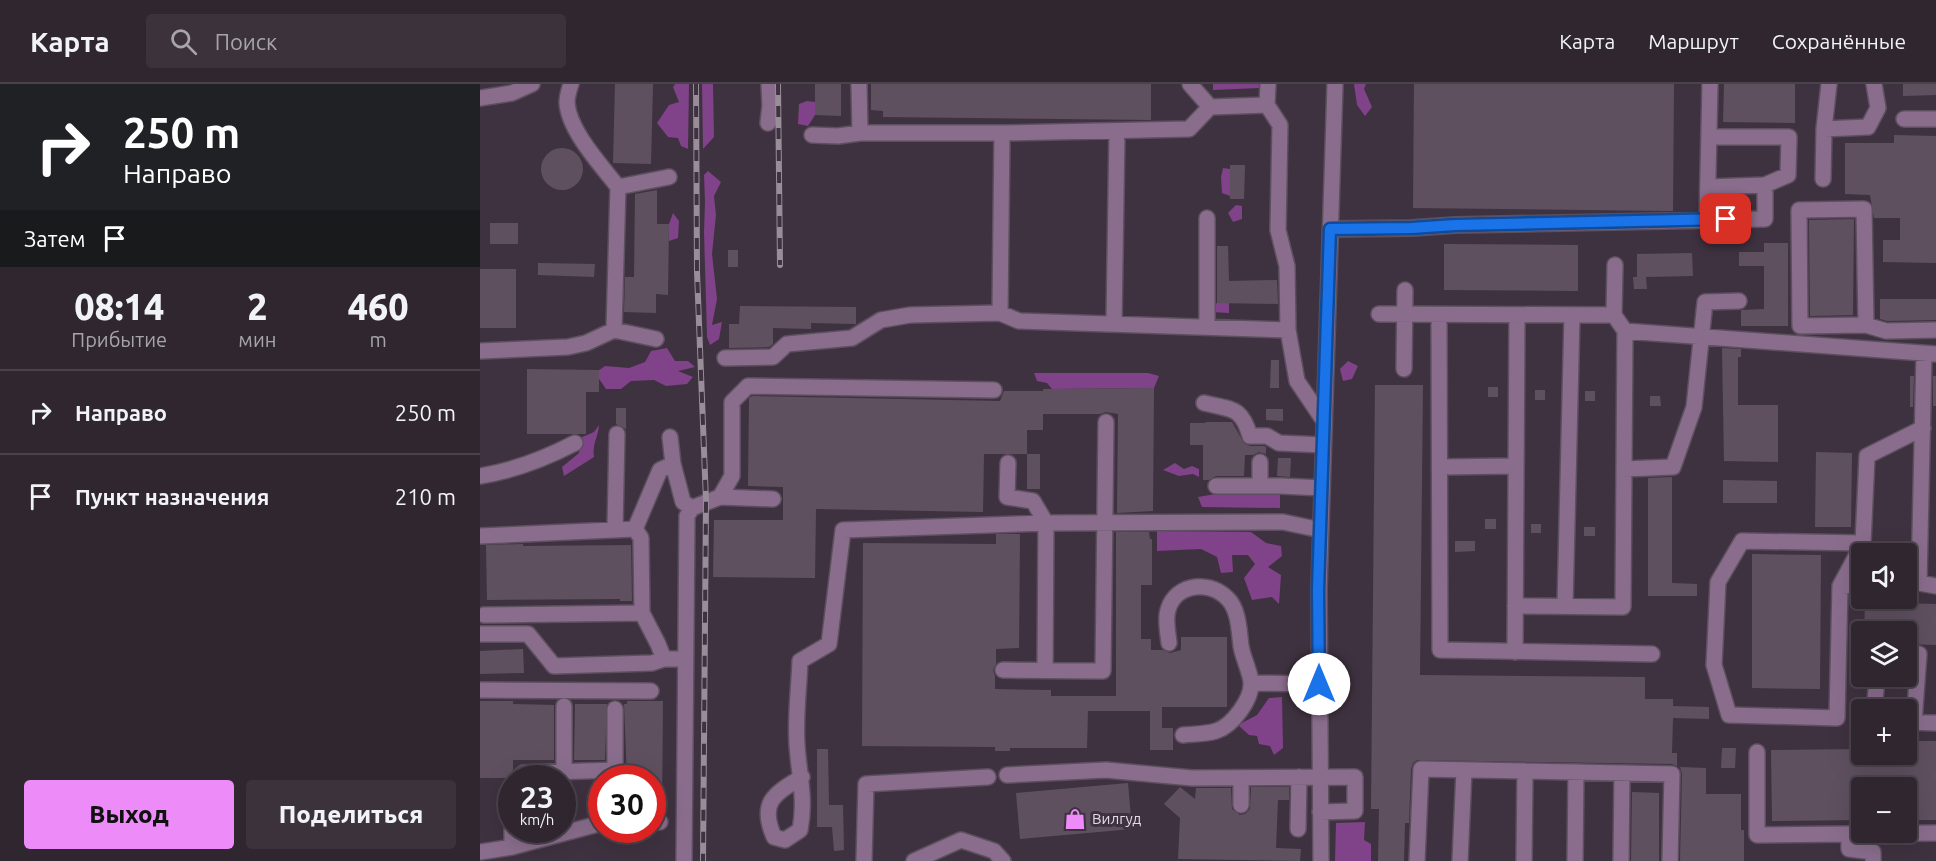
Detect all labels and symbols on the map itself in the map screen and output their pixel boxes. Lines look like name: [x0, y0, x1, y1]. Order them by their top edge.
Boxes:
pin: [1700, 193, 1751, 244]
position arrow: [1287, 652, 1351, 716]
speed limit sign: 30: [588, 765, 666, 843]
shop icon: Вилгуд: [1063, 807, 1087, 831]
place label: Вилгуд: [1092, 810, 1142, 827]

